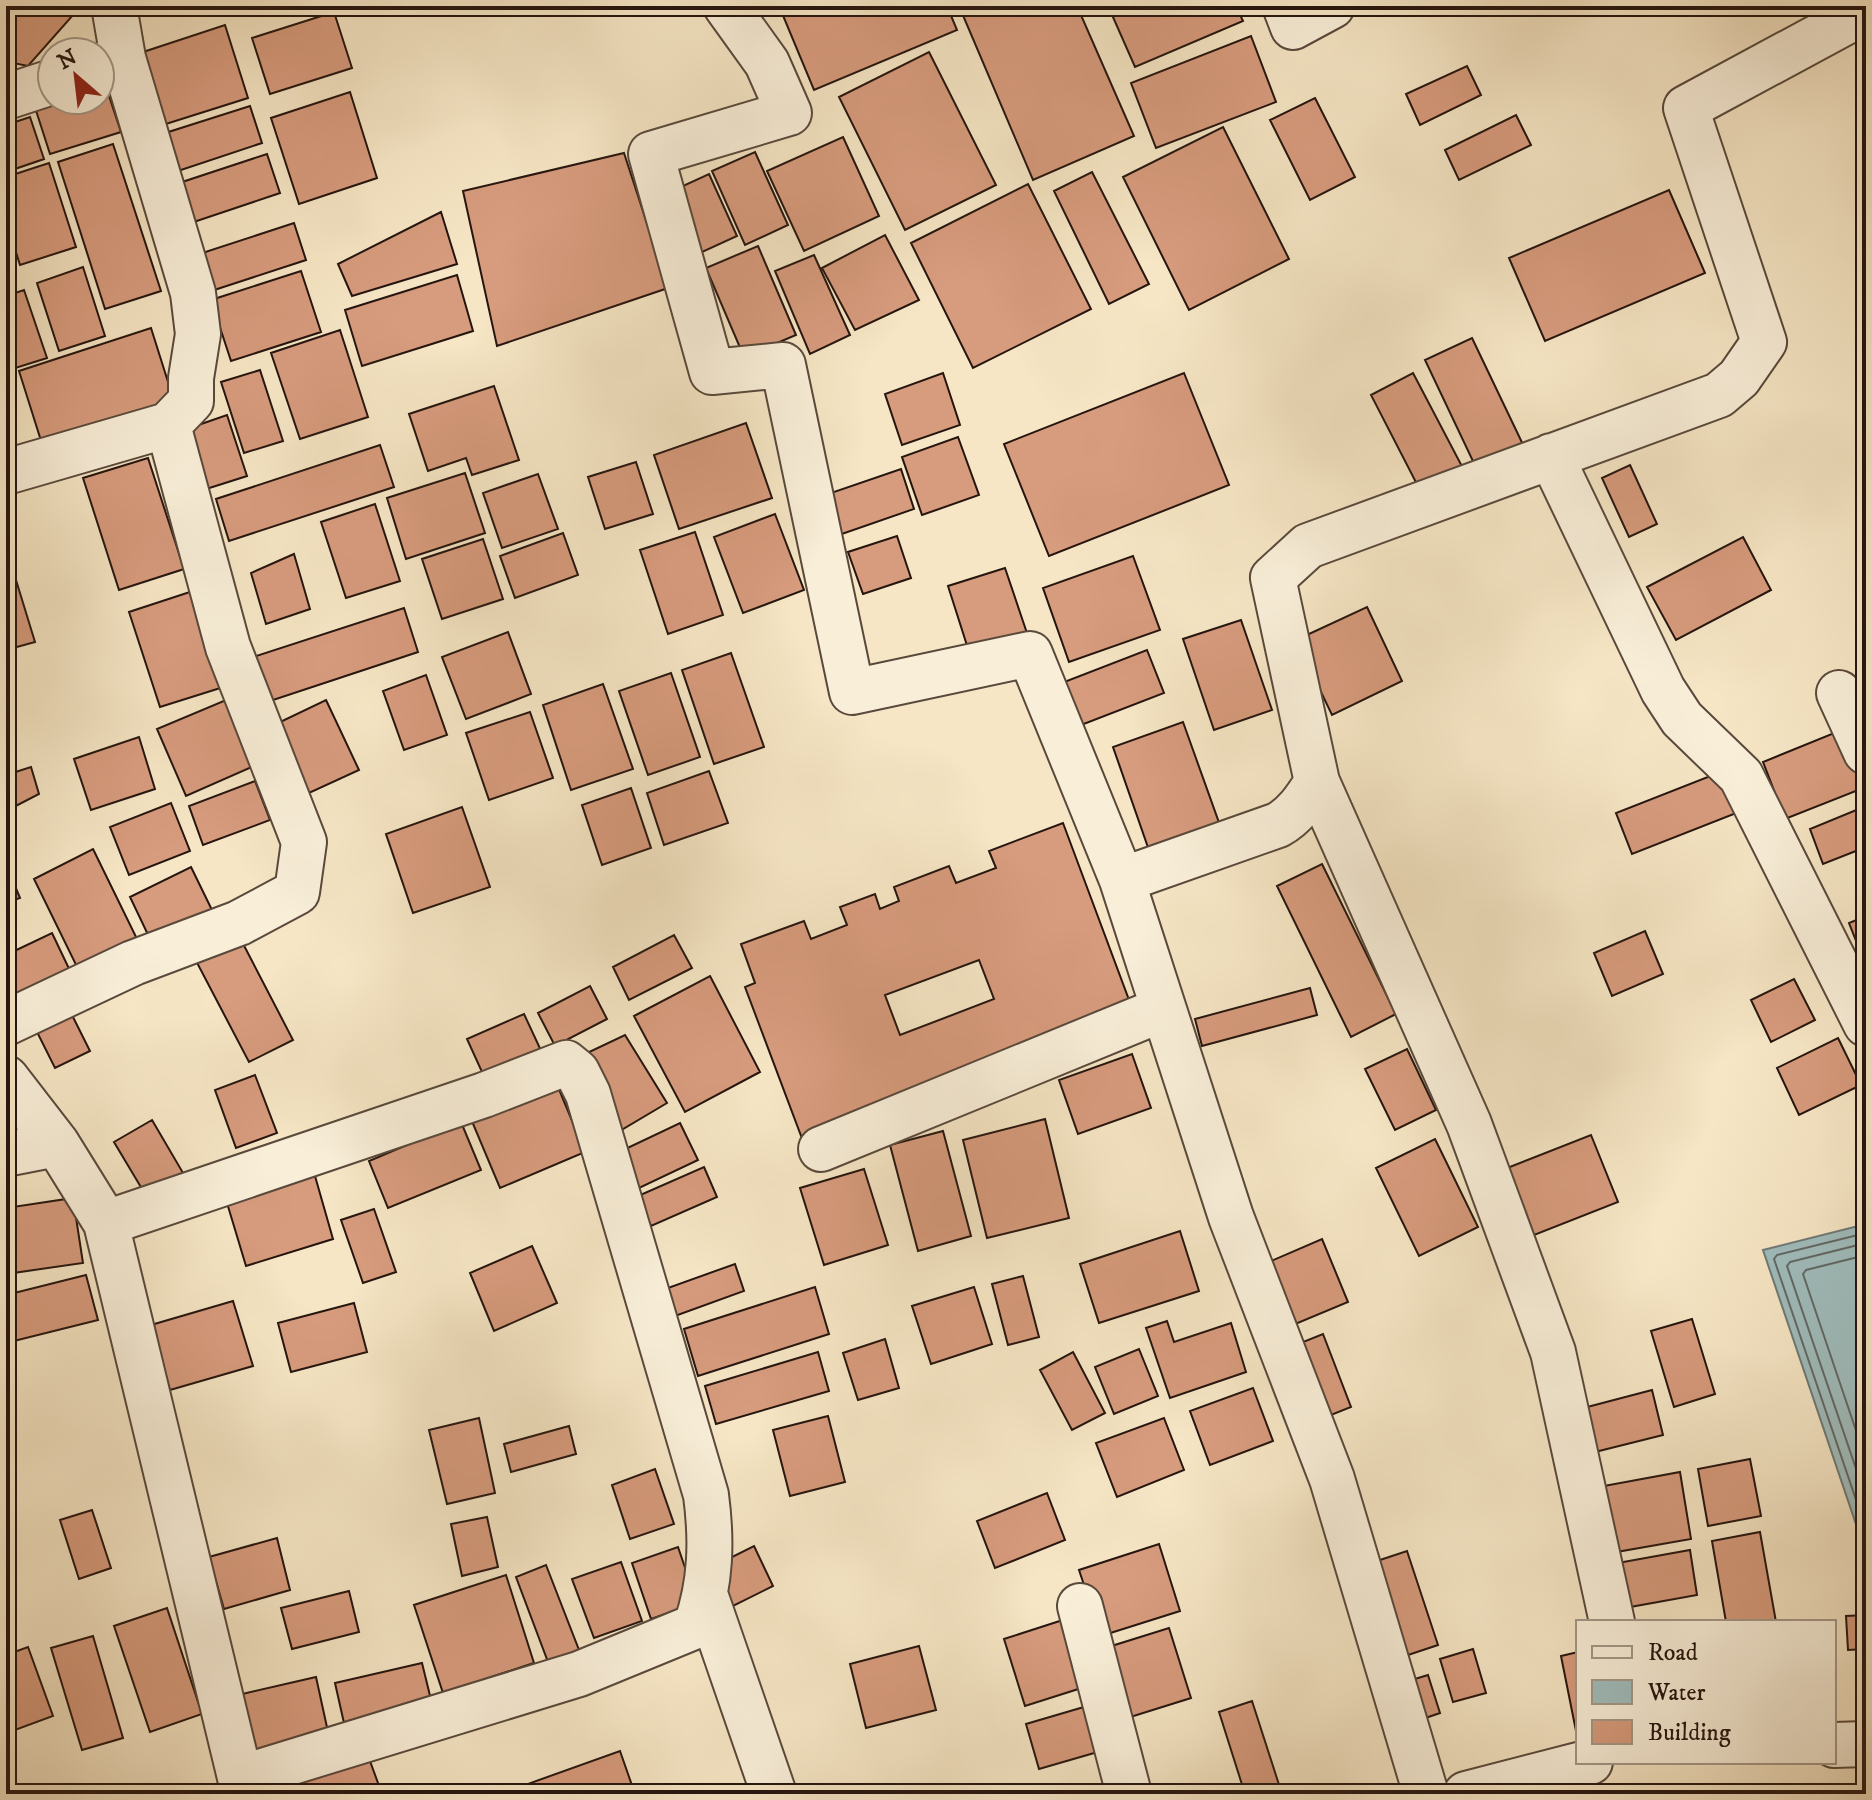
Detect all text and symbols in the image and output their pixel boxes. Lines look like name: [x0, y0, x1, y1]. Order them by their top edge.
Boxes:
north arrow: [36, 36, 116, 116]
text: N: [53, 44, 82, 76]
legend: [1576, 1620, 1836, 1764]
text: Road: [1648, 1638, 1698, 1668]
text: Water: [1647, 1678, 1705, 1708]
text: Building: [1648, 1718, 1731, 1748]

